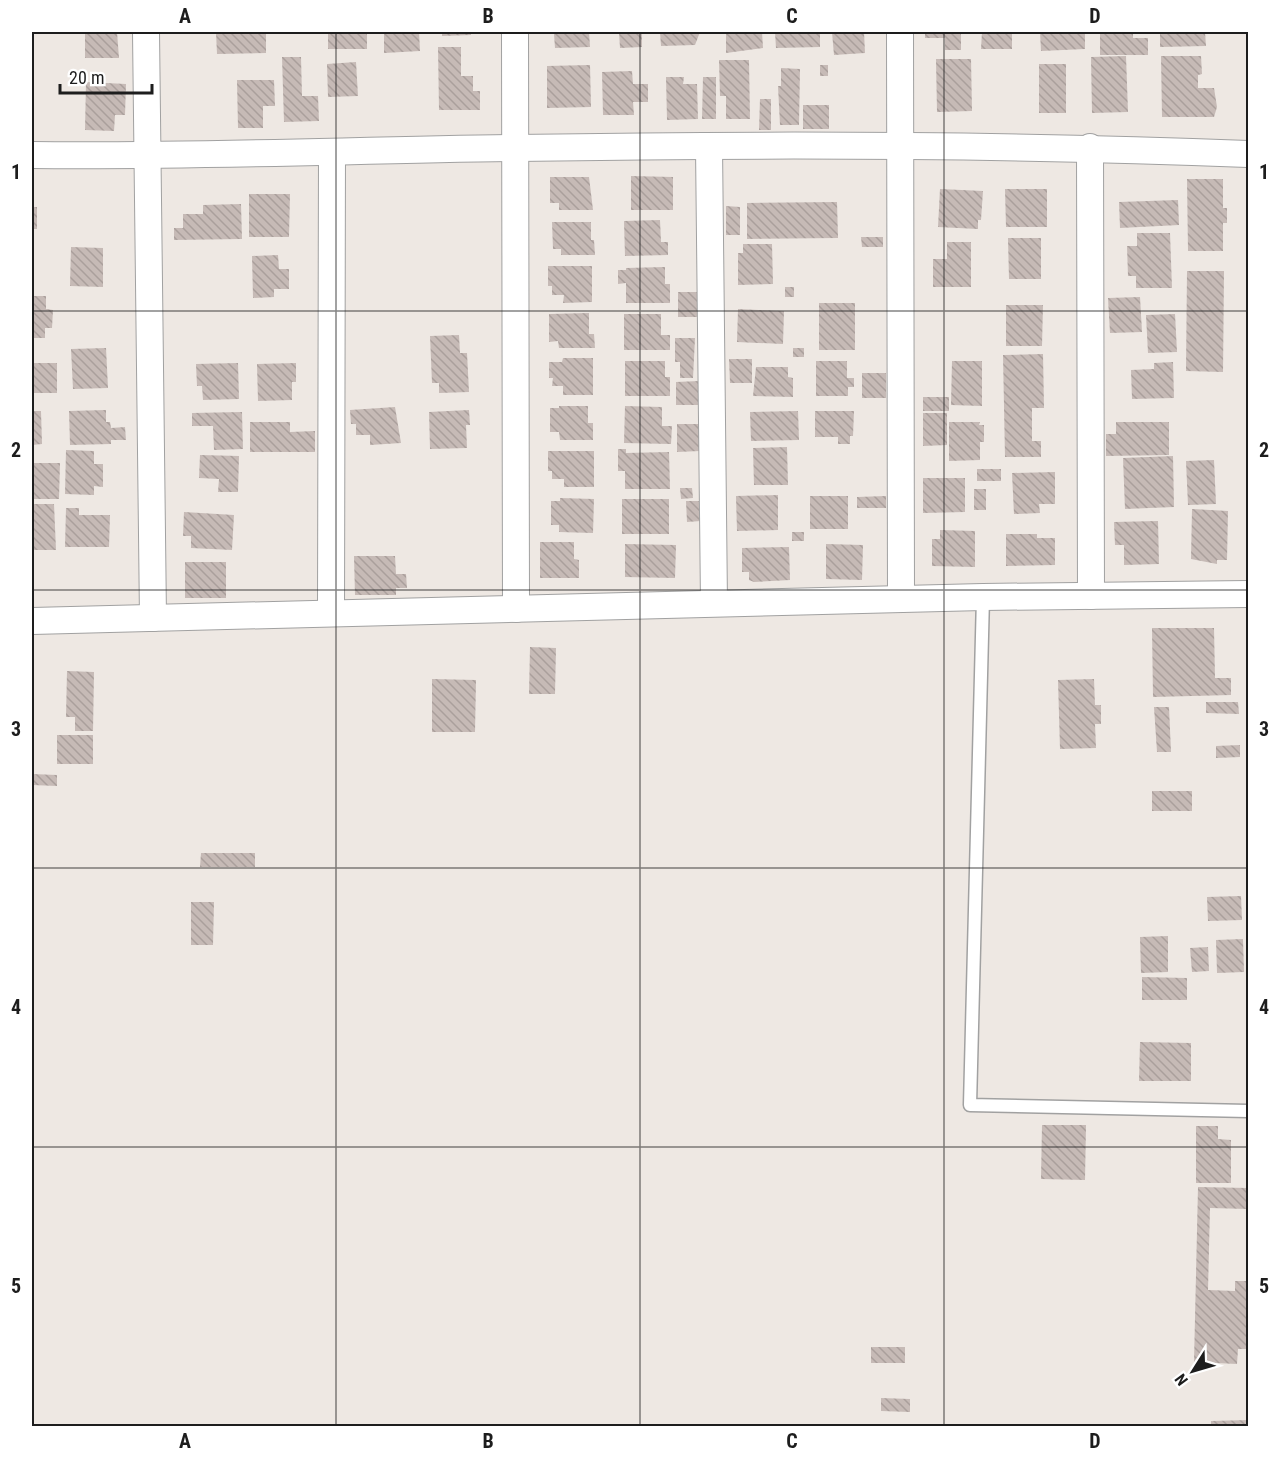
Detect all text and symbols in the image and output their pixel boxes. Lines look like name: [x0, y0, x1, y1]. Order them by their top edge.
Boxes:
text: A: [179, 4, 191, 28]
text: B: [482, 4, 494, 28]
text: C: [786, 4, 798, 28]
text: D: [1089, 4, 1101, 28]
scale bar: [60, 57, 152, 95]
text: 20 m: [69, 67, 104, 88]
text: 1: [11, 160, 21, 184]
text: 1: [1259, 160, 1269, 184]
text: 2: [11, 438, 21, 462]
text: 2: [1259, 438, 1269, 462]
text: 3: [11, 717, 21, 741]
text: 3: [1259, 717, 1269, 741]
text: 4: [11, 995, 21, 1019]
text: 4: [1259, 995, 1269, 1019]
text: 5: [11, 1274, 21, 1298]
text: 5: [1259, 1274, 1269, 1298]
north arrow: [1163, 1341, 1223, 1401]
text: N: [1171, 1370, 1192, 1389]
text: A: [179, 1429, 191, 1453]
text: B: [482, 1429, 494, 1453]
text: C: [786, 1429, 798, 1453]
text: D: [1089, 1429, 1101, 1453]

